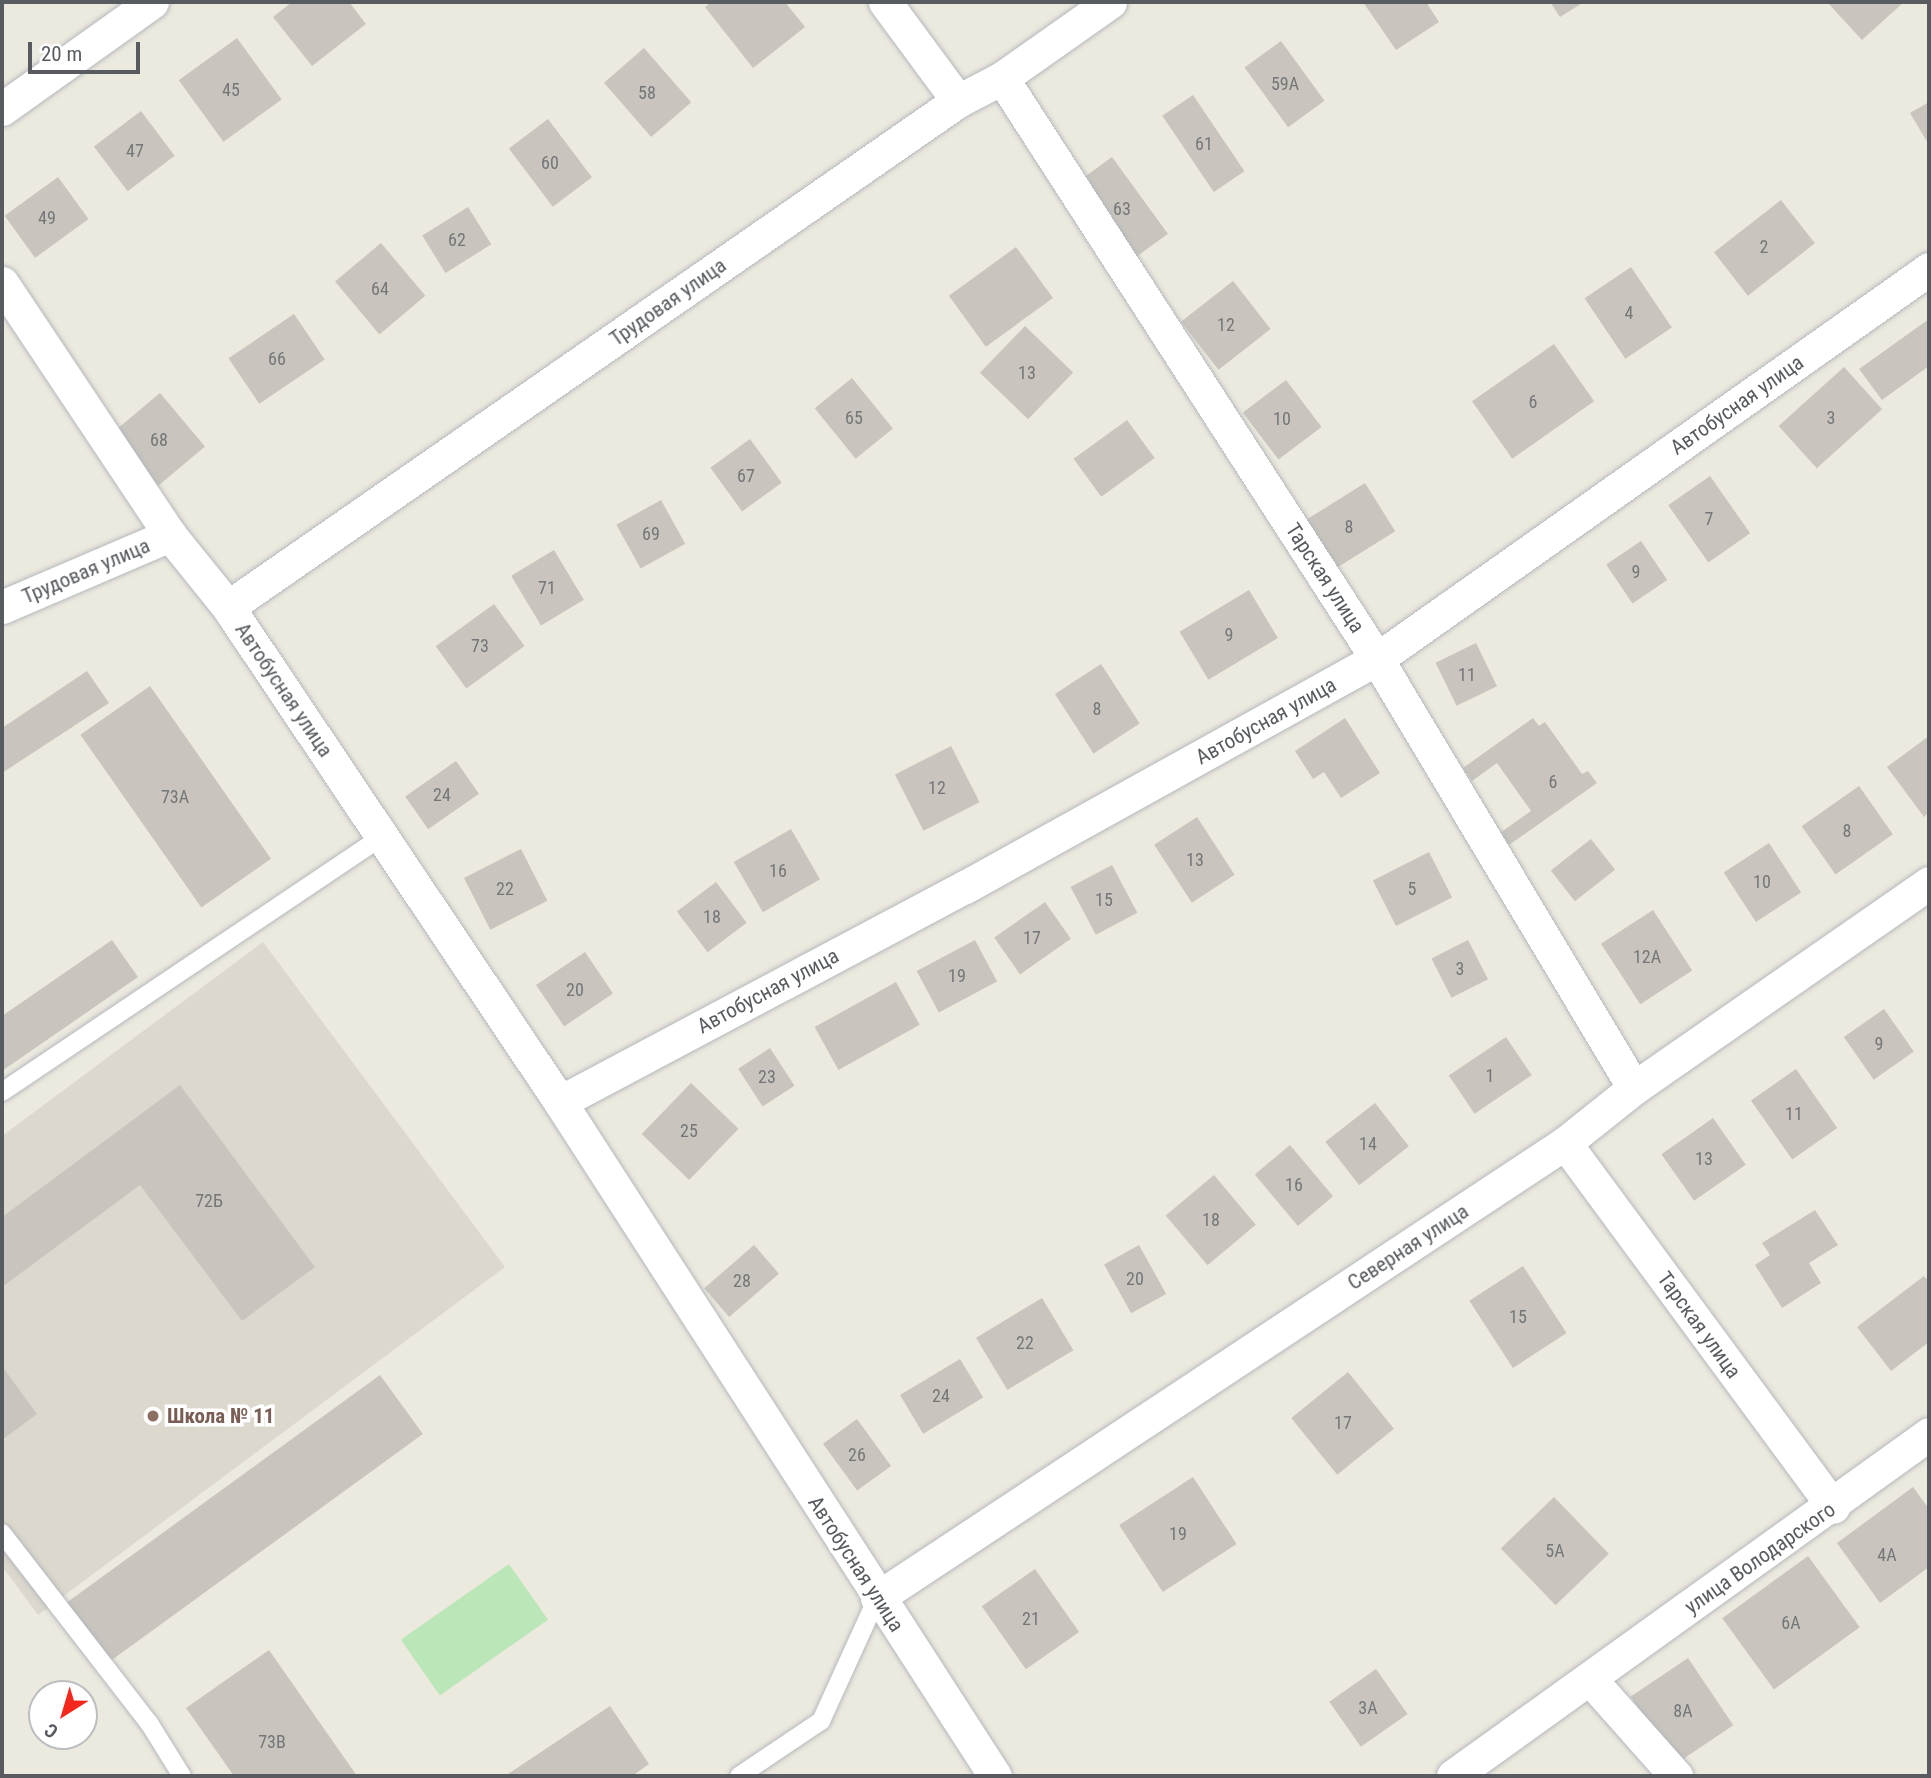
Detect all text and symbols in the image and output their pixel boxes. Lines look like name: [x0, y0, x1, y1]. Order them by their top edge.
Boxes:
scale bar: [32, 28, 144, 72]
text: 20 m: [41, 42, 82, 66]
house number: 59А: [1271, 73, 1299, 95]
house number: 45: [222, 79, 240, 101]
house number: 58: [638, 82, 656, 104]
house number: 61: [1195, 133, 1213, 155]
house number: 47: [126, 140, 144, 162]
house number: 60: [541, 152, 559, 174]
house number: 63: [1113, 198, 1131, 220]
house number: 49: [38, 207, 56, 229]
house number: 62: [448, 229, 466, 251]
house number: 2: [1760, 236, 1768, 258]
street label: Трудовая улица: [605, 253, 731, 351]
house number: 64: [371, 278, 389, 300]
house number: 4: [1625, 302, 1633, 324]
house number: 12: [1217, 314, 1235, 336]
house number: 66: [268, 348, 286, 370]
street label: Автобусная улица: [1666, 350, 1808, 460]
house number: 13: [1018, 362, 1036, 384]
house number: 6: [1529, 391, 1537, 413]
house number: 65: [845, 407, 863, 429]
house number: 3: [1827, 407, 1835, 429]
house number: 10: [1273, 408, 1291, 430]
house number: 68: [150, 429, 168, 451]
house number: 67: [737, 465, 755, 487]
house number: 7: [1705, 508, 1713, 530]
house number: 8: [1345, 516, 1353, 538]
street label: Тарская улица: [1280, 518, 1370, 638]
house number: 69: [642, 523, 660, 545]
street label: Трудовая улица: [18, 533, 154, 609]
house number: 9: [1632, 561, 1640, 583]
house number: 71: [538, 577, 556, 599]
street label: Автобусная улица: [230, 618, 338, 762]
house number: 9: [1225, 624, 1233, 646]
house number: 73: [471, 635, 489, 657]
house number: 11: [1458, 664, 1476, 686]
street label: Автобусная улица: [1191, 672, 1341, 770]
house number: 8: [1093, 698, 1101, 720]
house number: 6: [1549, 771, 1557, 793]
house number: 12: [928, 777, 946, 799]
house number: 24: [433, 784, 451, 806]
house number: 73А: [161, 786, 189, 808]
house number: 8: [1843, 820, 1851, 842]
house number: 13: [1186, 849, 1204, 871]
house number: 16: [769, 860, 787, 882]
house number: 10: [1753, 871, 1771, 893]
house number: 22: [496, 878, 514, 900]
house number: 5: [1408, 878, 1416, 900]
house number: 15: [1095, 889, 1113, 911]
house number: 18: [703, 906, 721, 928]
house number: 17: [1023, 927, 1041, 949]
street label: Автобусная улица: [693, 943, 843, 1039]
house number: 12А: [1633, 946, 1661, 968]
house number: 3: [1456, 958, 1464, 980]
house number: 19: [948, 965, 966, 987]
house number: 20: [566, 979, 584, 1001]
house number: 9: [1875, 1033, 1883, 1055]
house number: 1: [1486, 1065, 1494, 1087]
house number: 23: [758, 1066, 776, 1088]
house number: 11: [1785, 1103, 1803, 1125]
house number: 25: [680, 1120, 698, 1142]
house number: 14: [1359, 1133, 1377, 1155]
house number: 13: [1695, 1148, 1713, 1170]
house number: 16: [1285, 1174, 1303, 1196]
house number: 72Б: [195, 1190, 223, 1212]
street label: Северная улица: [1343, 1199, 1473, 1295]
house number: 18: [1202, 1209, 1220, 1231]
street label: Тарская улица: [1652, 1267, 1746, 1383]
house number: 20: [1126, 1268, 1144, 1290]
house number: 28: [733, 1270, 751, 1292]
house number: 15: [1509, 1306, 1527, 1328]
house number: 22: [1016, 1332, 1034, 1354]
house number: 24: [932, 1385, 950, 1407]
place label: Школа № 11: [167, 1403, 274, 1429]
marker: Школа № 11: [145, 1408, 161, 1424]
house number: 17: [1334, 1412, 1352, 1434]
house number: 26: [848, 1444, 866, 1466]
street label: Автобусная улица: [803, 1491, 909, 1637]
street label: улица Володарского: [1680, 1497, 1840, 1619]
house number: 19: [1169, 1523, 1187, 1545]
house number: 5А: [1545, 1540, 1565, 1562]
house number: 4А: [1877, 1544, 1897, 1566]
house number: 21: [1022, 1608, 1040, 1630]
house number: 6А: [1781, 1612, 1801, 1634]
north arrow: [28, 1680, 98, 1750]
house number: 3А: [1358, 1697, 1378, 1719]
house number: 8А: [1673, 1700, 1693, 1722]
text: С: [40, 1718, 63, 1743]
house number: 73В: [258, 1731, 286, 1753]

